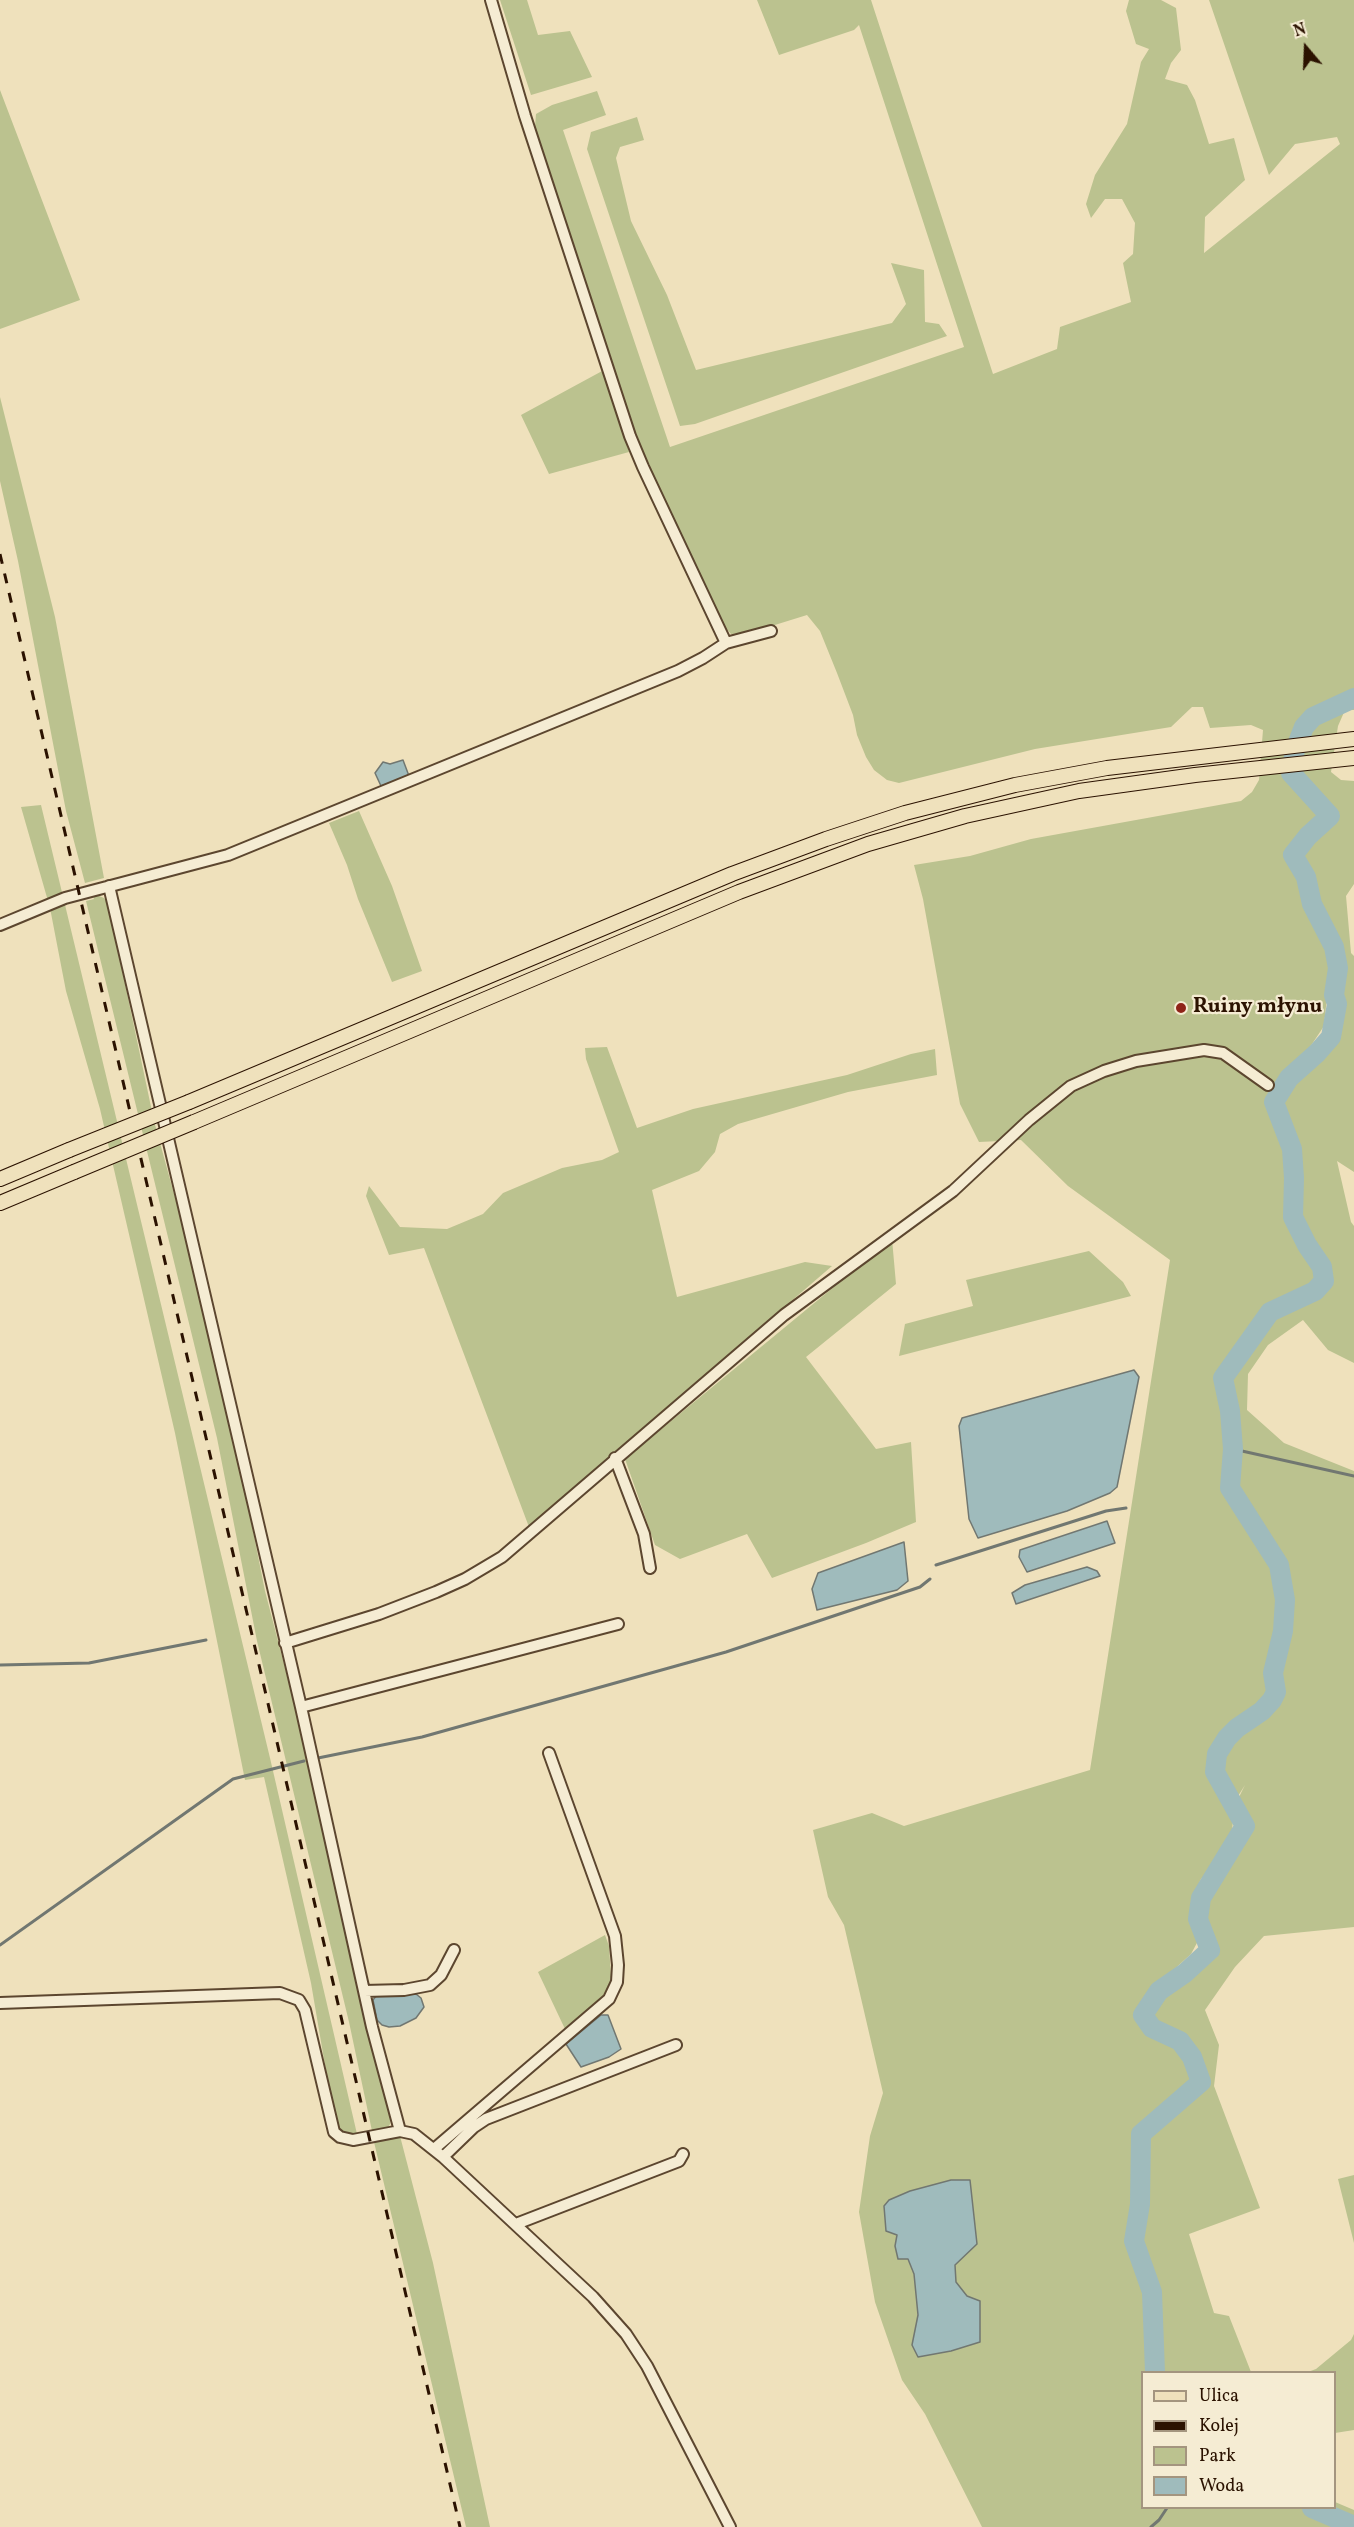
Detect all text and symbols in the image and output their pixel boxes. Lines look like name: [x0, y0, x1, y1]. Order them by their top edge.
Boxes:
north arrow: [1276, 18, 1336, 78]
text: N: [1291, 19, 1309, 43]
place label: Ruiny młynu: [1193, 995, 1322, 1021]
marker: Ruiny młynu: [1174, 1001, 1188, 1015]
legend: [1141, 2371, 1336, 2509]
text: Ulica: [1199, 2384, 1239, 2409]
text: Kolej: [1199, 2414, 1239, 2439]
text: Park: [1199, 2444, 1236, 2469]
text: Woda: [1199, 2474, 1244, 2499]

